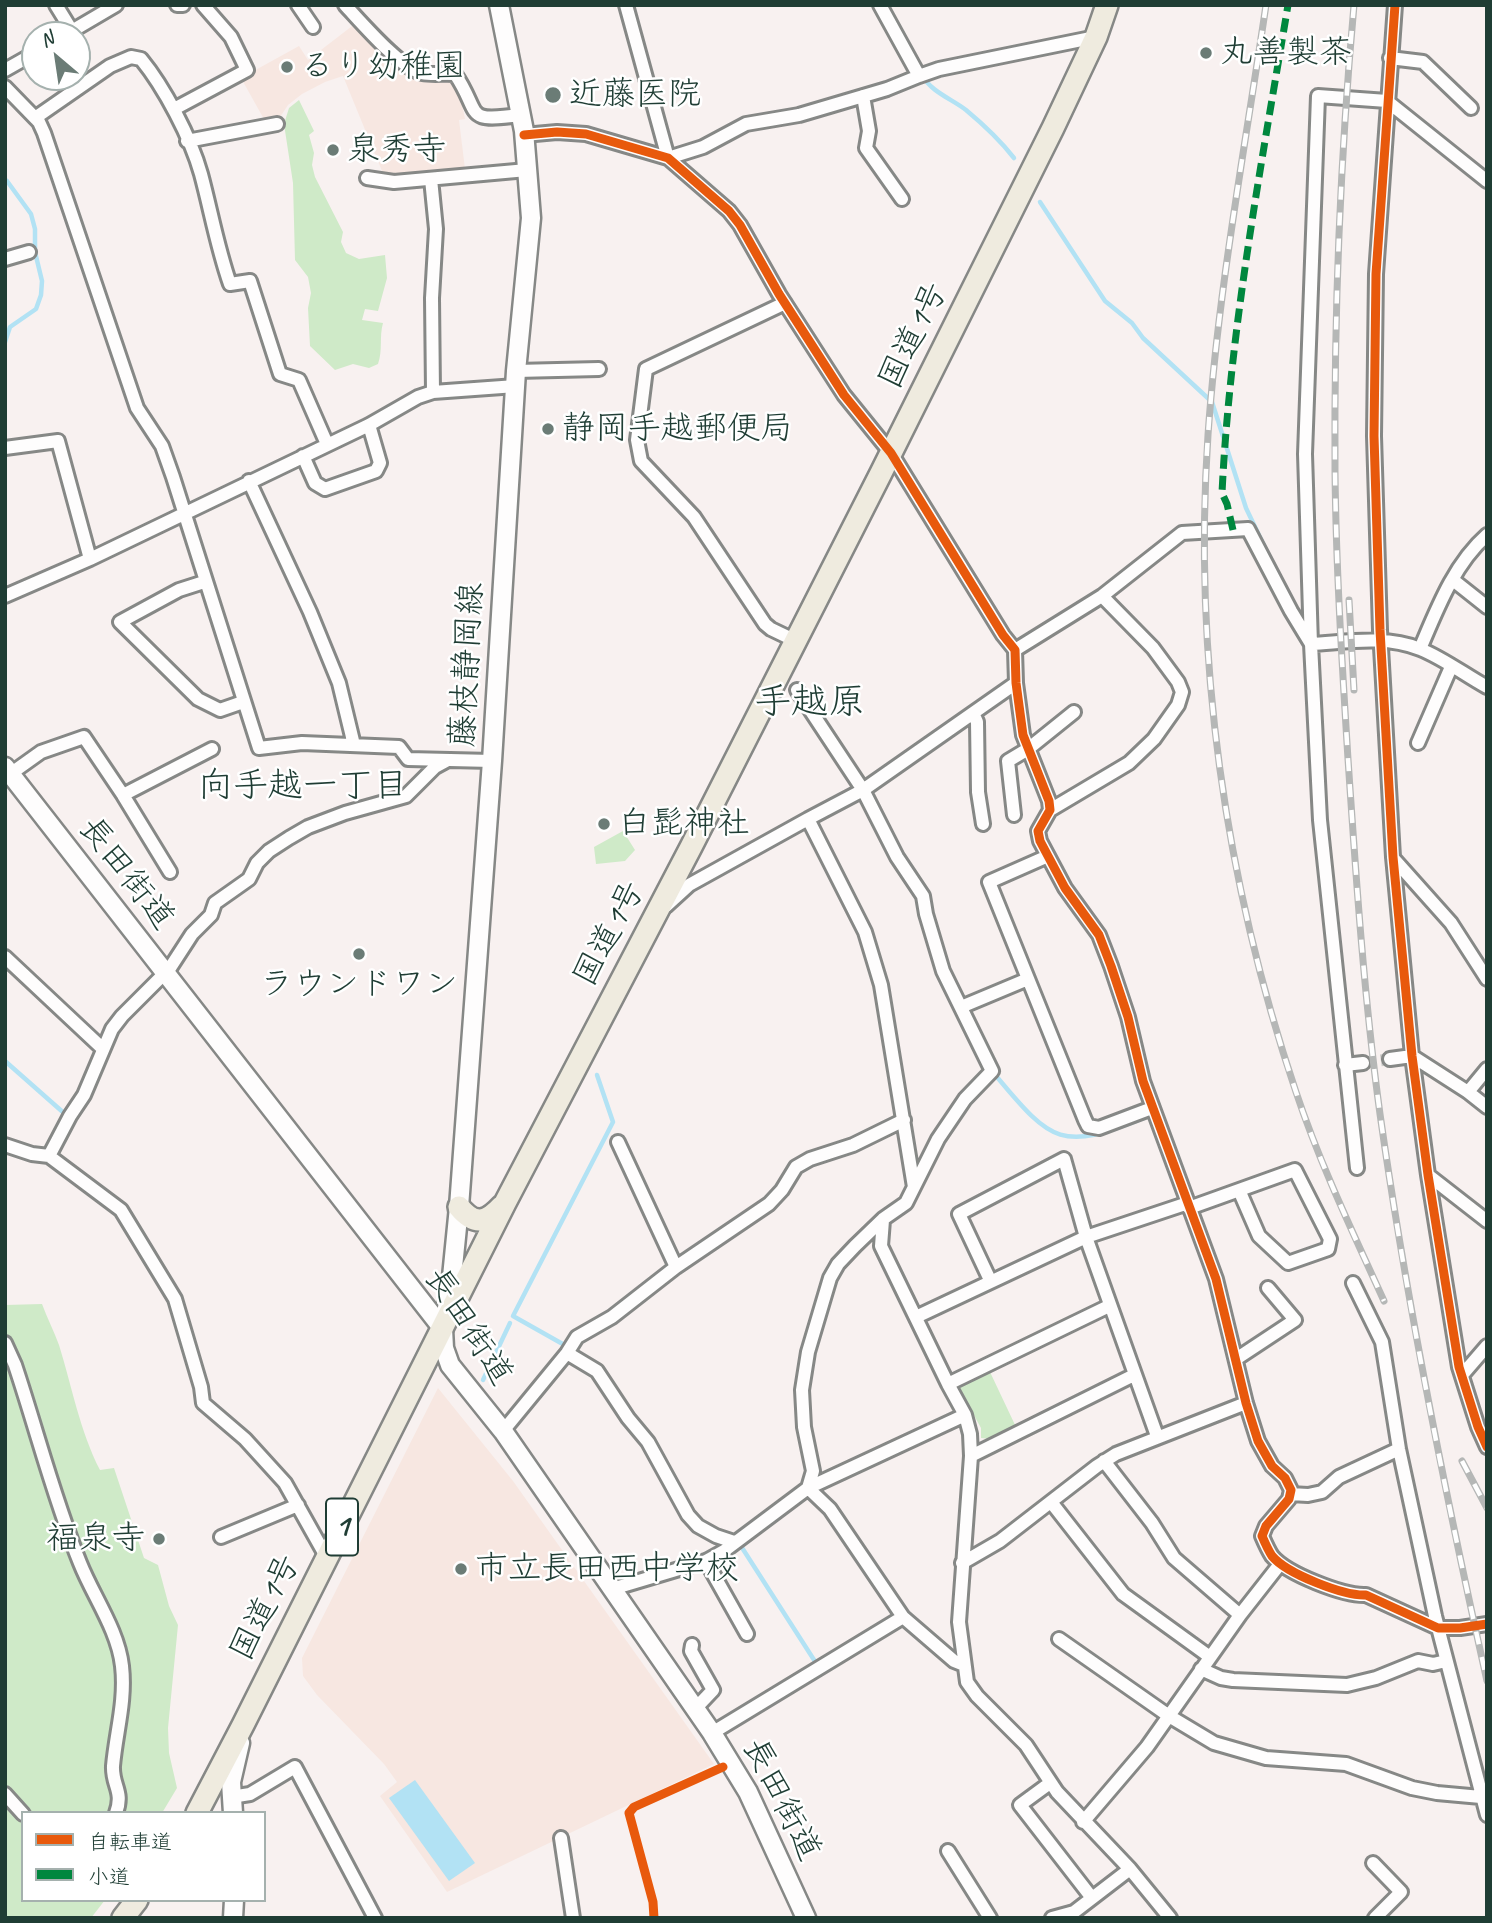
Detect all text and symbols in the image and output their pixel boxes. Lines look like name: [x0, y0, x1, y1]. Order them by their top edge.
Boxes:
north arrow: [21, 21, 91, 91]
text: N: [36, 26, 58, 53]
place label: 丸善製茶: [1220, 33, 1352, 73]
marker: 丸善製茶: [1198, 45, 1214, 61]
place label: るり幼稚園: [301, 47, 466, 87]
marker: るり幼稚園: [279, 59, 295, 75]
place label: 近藤医院: [569, 75, 701, 115]
marker: 近藤医院: [543, 85, 563, 105]
place label: 泉秀寺: [347, 130, 446, 170]
marker: 泉秀寺: [325, 142, 341, 158]
street label: 国道1号: [871, 276, 957, 396]
place label: 静岡手越郵便局: [562, 409, 793, 449]
marker: 静岡手越郵便局: [540, 421, 556, 437]
street label: 藤枝静岡線: [444, 582, 492, 748]
district label: 手越原: [755, 681, 865, 725]
district label: 向手越一丁目: [198, 766, 408, 808]
place label: 白髭神社: [618, 804, 750, 844]
street label: 長田街道: [70, 810, 182, 938]
marker: 白髭神社: [596, 816, 612, 832]
street label: 国道1号: [566, 874, 654, 994]
marker: ラウンドワン: [351, 946, 367, 962]
place label: ラウンドワン: [260, 965, 458, 1005]
street label: 長田街道: [415, 1261, 521, 1393]
road number: 1: [326, 1498, 358, 1556]
place label: 福泉寺: [46, 1519, 145, 1559]
marker: 福泉寺: [151, 1531, 167, 1547]
street label: 国道1号: [223, 1548, 309, 1668]
place label: 市立長田西中学校: [475, 1549, 739, 1589]
marker: 市立長田西中学校: [453, 1561, 469, 1577]
street label: 長田街道: [733, 1732, 829, 1868]
legend: [21, 1811, 266, 1902]
text: 自転車道: [88, 1829, 172, 1855]
text: 小道: [88, 1864, 130, 1890]

